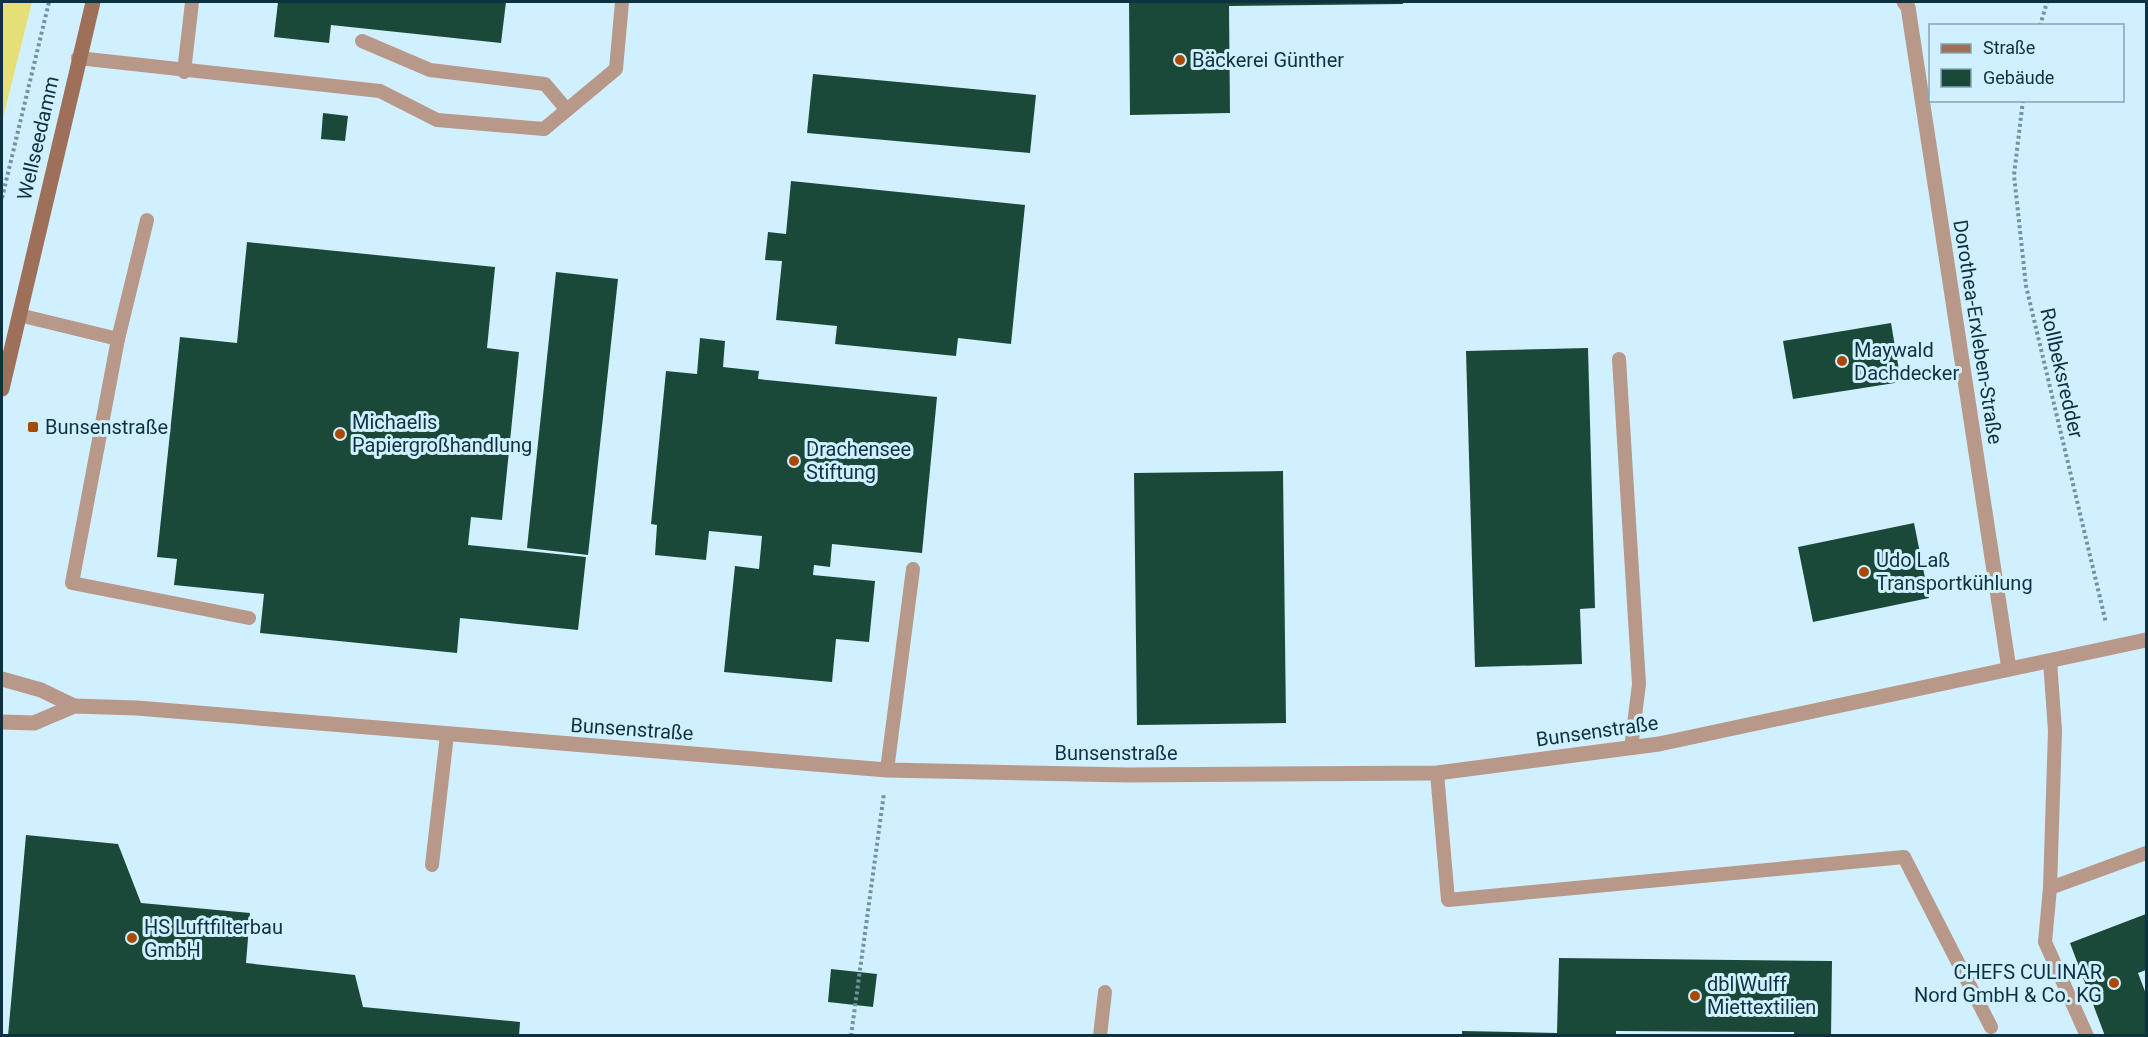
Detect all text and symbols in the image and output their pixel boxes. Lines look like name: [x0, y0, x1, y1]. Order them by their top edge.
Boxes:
legend: [1929, 24, 2124, 102]
text: Straße: [1983, 37, 2035, 58]
place label: Bäckerei Günther: [1192, 48, 1344, 72]
marker: Bäckerei Günther: [1173, 53, 1187, 67]
text: Gebäude: [1983, 67, 2054, 88]
street label: Wellseedamm: [12, 74, 64, 202]
street label: Dorothea-Erxleben-Straße: [1948, 218, 2008, 446]
street label: Rollbeksredder: [2035, 306, 2089, 441]
place label: Maywald Dachdecker: [1854, 338, 1959, 385]
marker: Maywald Dachdecker: [1835, 354, 1849, 368]
place label: Michaelis Papiergroßhandlung: [352, 410, 532, 457]
place label: Bunsenstraße: [45, 415, 168, 439]
marker: Bunsenstraße: [26, 420, 40, 434]
marker: Michaelis Papiergroßhandlung: [333, 427, 347, 441]
place label: Drachensee Stiftung: [806, 437, 911, 484]
marker: Drachensee Stiftung: [787, 454, 801, 468]
place label: Udo Laß Transportkühlung: [1876, 548, 2033, 595]
marker: Udo Laß Transportkühlung: [1857, 565, 1871, 579]
street label: Bunsenstraße: [1534, 711, 1660, 751]
street label: Bunsenstraße: [570, 713, 694, 745]
street label: Bunsenstraße: [1054, 741, 1178, 765]
place label: HS Luftfilterbau GmbH: [144, 915, 283, 962]
marker: HS Luftfilterbau GmbH: [125, 931, 139, 945]
place label: CHEFS CULINAR Nord GmbH & Co. KG: [1914, 960, 2102, 1007]
place label: dbl Wulff Miettextilien: [1707, 972, 1816, 1019]
marker: CHEFS CULINAR Nord GmbH & Co. KG: [2107, 976, 2121, 990]
marker: dbl Wulff Miettextilien: [1688, 989, 1702, 1003]

